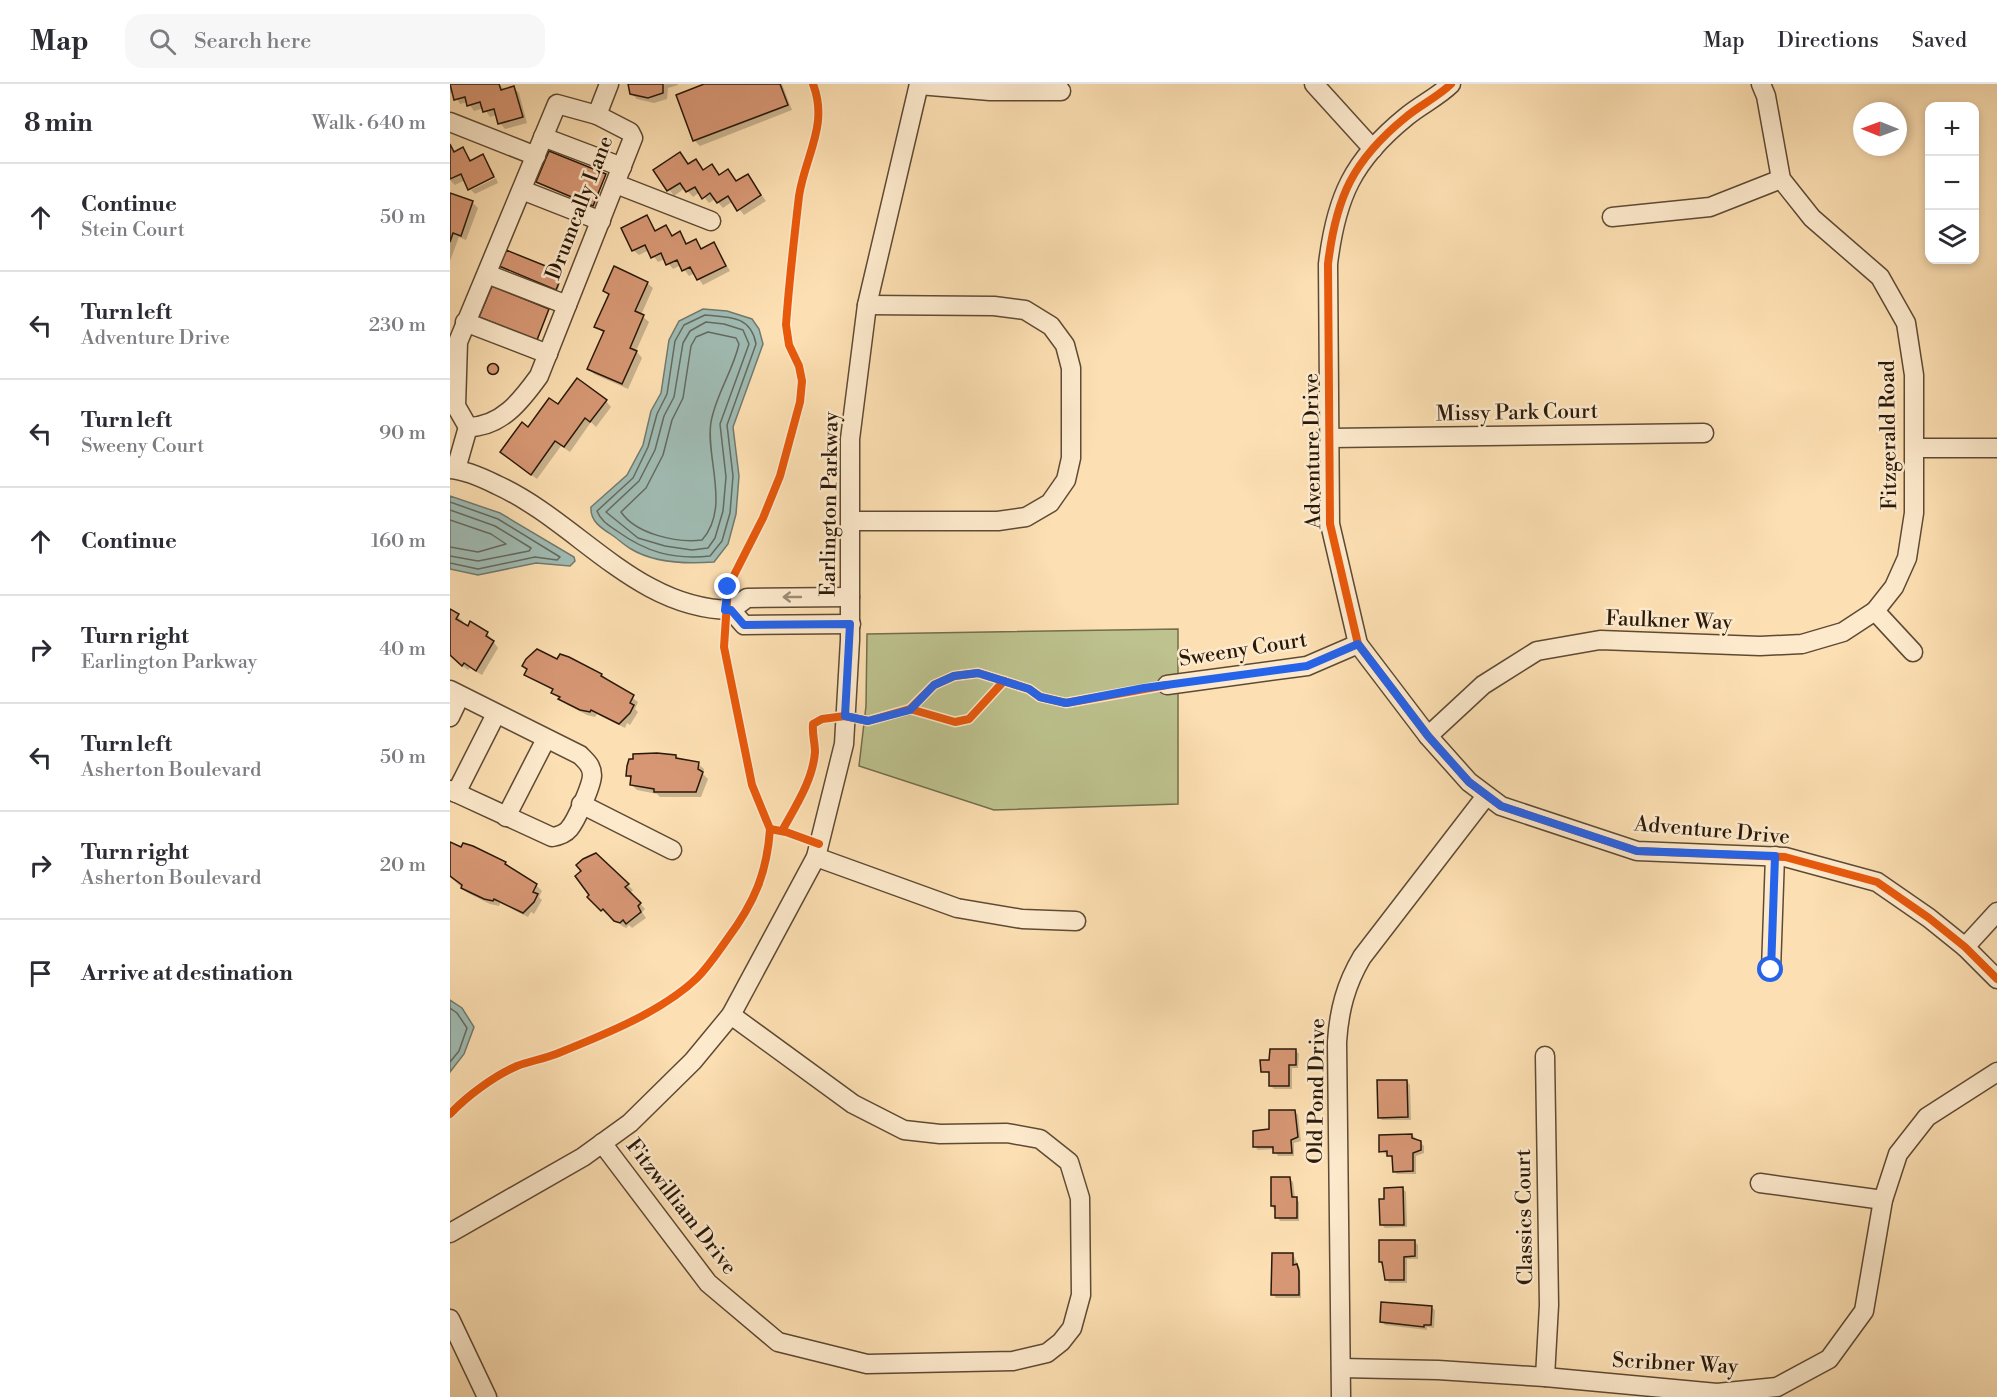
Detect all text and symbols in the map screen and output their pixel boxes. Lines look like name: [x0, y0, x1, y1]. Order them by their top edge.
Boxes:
search box: [125, 14, 545, 68]
text: Map: [30, 24, 89, 59]
icon: search: [146, 25, 179, 58]
text: Search here: [194, 28, 311, 55]
text: Map: [1703, 28, 1745, 54]
text: Directions: [1778, 28, 1879, 54]
text: Saved: [1912, 28, 1967, 54]
north arrow: [1853, 102, 1907, 156]
map controls: [1925, 102, 1979, 264]
button: +: [1925, 102, 1979, 156]
text: 8 min: [24, 107, 93, 139]
text: Walk · 640 m: [312, 111, 426, 136]
street label: Drumcally Lane: [541, 132, 619, 284]
button: −: [1925, 156, 1979, 210]
text: Continue: [81, 191, 177, 218]
icon: ahead: [24, 201, 57, 234]
text: 50 m: [380, 205, 426, 230]
button: layers: [1925, 210, 1979, 264]
text: Stein Court: [81, 218, 185, 243]
text: Turn left: [81, 299, 172, 326]
icon: left: [24, 309, 57, 342]
text: 230 m: [369, 313, 426, 338]
text: Adventure Drive: [81, 326, 230, 351]
street label: Fitzgerald Road: [1875, 360, 1903, 510]
street label: Adventure Drive: [1299, 373, 1327, 530]
street label: Missy Park Court: [1436, 399, 1599, 427]
text: Turn left: [81, 407, 172, 434]
street label: Earlington Parkway: [815, 410, 845, 597]
icon: left: [24, 417, 57, 450]
text: 90 m: [379, 421, 426, 446]
text: Sweeny Court: [81, 434, 204, 459]
icon: ahead: [24, 525, 57, 558]
text: Continue: [81, 528, 177, 555]
text: 160 m: [371, 529, 426, 554]
route end: [714, 573, 740, 599]
one-way arrow: [782, 591, 802, 603]
street label: Faulkner Way: [1605, 606, 1734, 636]
text: Turn right: [81, 623, 189, 650]
street label: Sweeny Court: [1177, 627, 1310, 673]
icon: right: [24, 633, 57, 666]
text: 40 m: [379, 637, 426, 662]
text: Earlington Parkway: [81, 650, 257, 675]
text: Turn left: [81, 731, 172, 758]
icon: left: [24, 741, 57, 774]
text: 50 m: [380, 745, 426, 770]
text: Asherton Boulevard: [81, 758, 261, 783]
street label: Adventure Drive: [1632, 811, 1791, 851]
text: Turn right: [81, 839, 189, 866]
icon: right: [24, 849, 57, 882]
text: 20 m: [380, 853, 426, 878]
text: Asherton Boulevard: [81, 866, 261, 891]
route start: [1757, 956, 1783, 982]
icon: arrive: [24, 957, 57, 990]
text: Arrive at destination: [81, 960, 293, 987]
street label: Old Pond Drive: [1303, 1018, 1331, 1164]
street label: Fitzwilliam Drive: [620, 1134, 742, 1280]
street label: Classics Court: [1511, 1148, 1539, 1285]
street label: Scribner Way: [1611, 1348, 1739, 1380]

